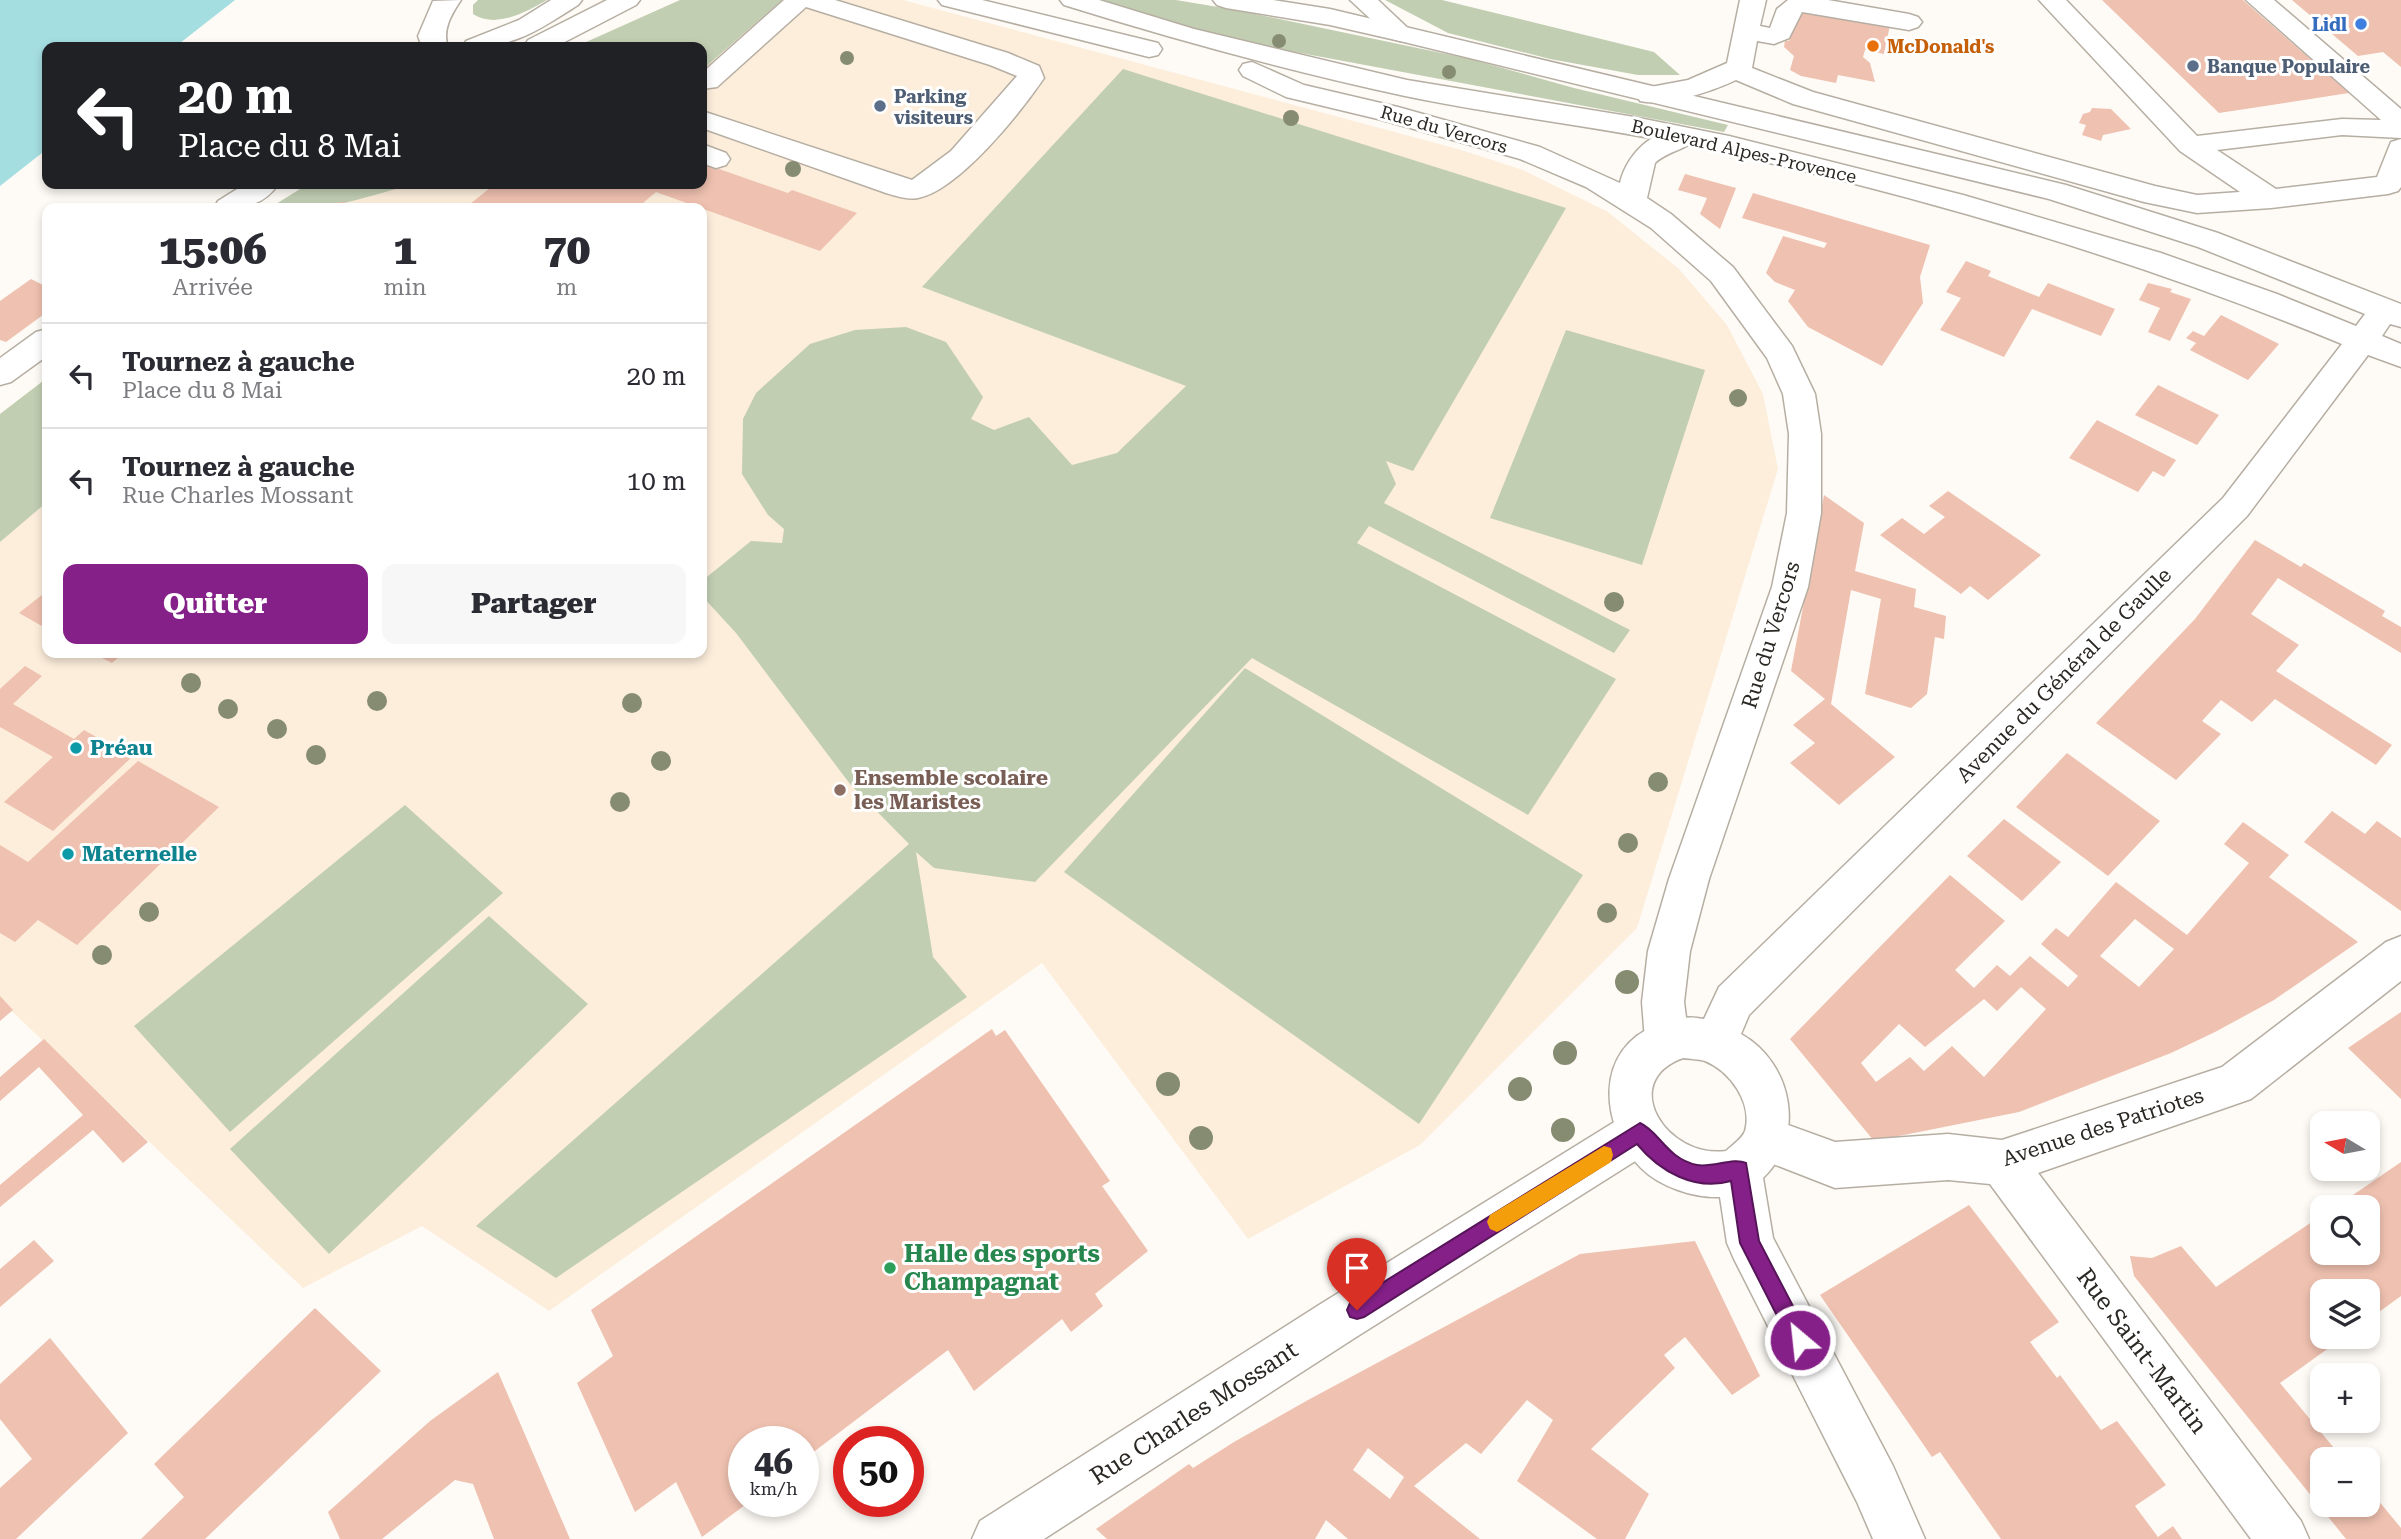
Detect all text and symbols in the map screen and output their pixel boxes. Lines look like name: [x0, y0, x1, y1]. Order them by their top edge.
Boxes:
place label: Lidl: [2312, 14, 2347, 35]
marker: Lidl: [2353, 16, 2369, 32]
place label: McDonald's: [1887, 36, 1994, 57]
marker: McDonald's: [1865, 38, 1881, 54]
place label: Banque Populaire: [2207, 56, 2371, 77]
marker: Banque Populaire: [2185, 58, 2201, 74]
text: 20 m: [178, 68, 293, 125]
icon: left: [63, 70, 154, 161]
place label: Parking visiteurs: [894, 86, 973, 128]
marker: Parking visiteurs: [872, 98, 888, 114]
street label: Rue du Vercors: [1378, 101, 1510, 157]
street label: Boulevard Alpes-Provence: [1629, 115, 1859, 187]
text: Place du 8 Mai: [178, 127, 401, 165]
text: 15:06: [159, 225, 267, 274]
text: 1: [393, 225, 417, 274]
text: 70: [543, 225, 590, 274]
text: Arrivée: [172, 274, 253, 301]
text: min: [383, 274, 427, 301]
text: m: [556, 274, 577, 301]
text: Tournez à gauche: [122, 347, 355, 377]
icon: left: [63, 357, 101, 395]
text: 20 m: [627, 361, 686, 391]
text: Place du 8 Mai: [122, 377, 282, 404]
text: Tournez à gauche: [122, 452, 355, 482]
icon: left: [63, 462, 101, 500]
text: 10 m: [627, 466, 686, 496]
text: Rue Charles Mossant: [122, 482, 353, 509]
street label: Rue du Vercors: [1737, 558, 1805, 712]
street label: Avenue du Général de Gaulle: [1952, 563, 2176, 787]
button: Quitter: [63, 564, 368, 644]
button: Partager: [382, 564, 686, 644]
place label: Préau: [90, 736, 153, 760]
marker: Préau: [68, 740, 84, 756]
place label: Ensemble scolaire les Maristes: [854, 766, 1048, 814]
marker: Ensemble scolaire les Maristes: [832, 782, 848, 798]
place label: Maternelle: [82, 842, 197, 866]
marker: Maternelle: [60, 846, 76, 862]
street label: Avenue des Patriotes: [1999, 1083, 2207, 1171]
north arrow: [2310, 1111, 2380, 1181]
map controls: [2310, 1111, 2380, 1517]
button: search: [2310, 1195, 2380, 1265]
pin: [1327, 1238, 1387, 1310]
place label: Halle des sports Champagnat: [904, 1240, 1100, 1296]
icon: arrive: [1338, 1249, 1376, 1287]
marker: Halle des sports Champagnat: [882, 1260, 898, 1276]
street label: Rue Saint-Martin: [2071, 1263, 2213, 1439]
button: layers: [2310, 1279, 2380, 1349]
position arrow: [1763, 1303, 1837, 1377]
street label: Rue Charles Mossant: [1085, 1335, 1303, 1490]
button: +: [2310, 1363, 2380, 1433]
speed limit sign: 50: [833, 1426, 924, 1517]
text: 46: [754, 1442, 793, 1483]
button: −: [2310, 1447, 2380, 1517]
text: km/h: [749, 1478, 798, 1499]

